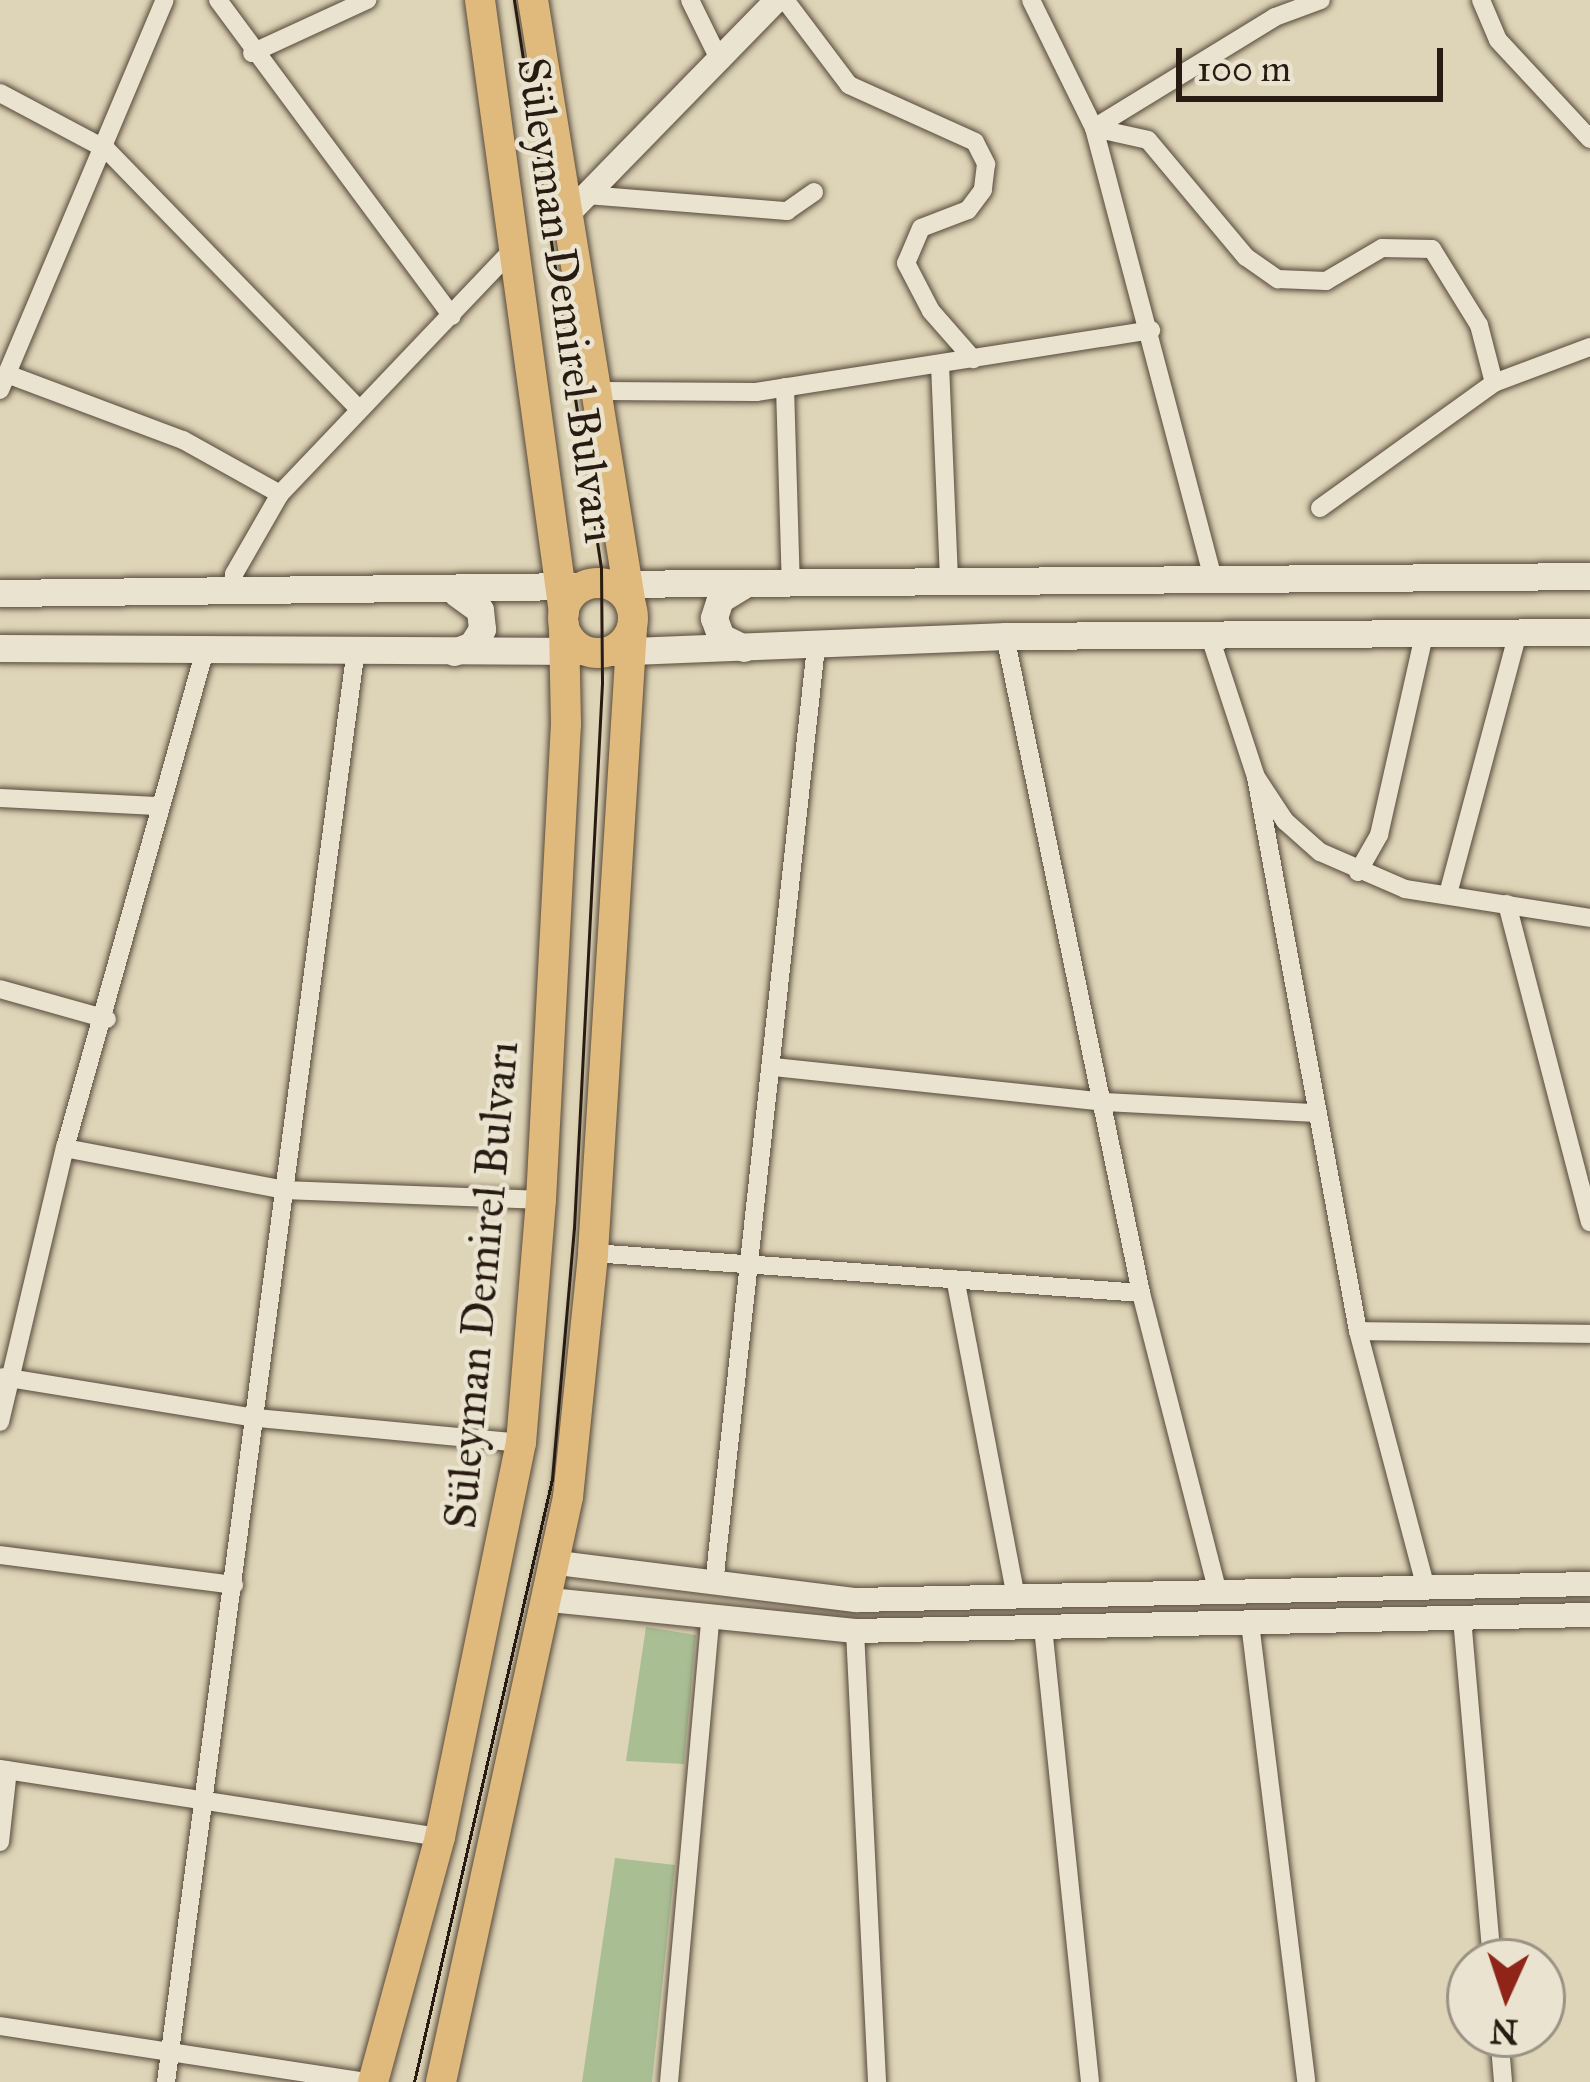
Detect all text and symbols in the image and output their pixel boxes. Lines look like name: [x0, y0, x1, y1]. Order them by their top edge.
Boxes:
scale bar: [1182, 24, 1449, 98]
text: 100 m: [1197, 47, 1291, 91]
street label: Süleyman Demirel Bulvarı: [506, 54, 628, 546]
street label: Süleyman Demirel Bulvarı: [433, 1039, 529, 1531]
north arrow: [1446, 1938, 1566, 2058]
text: N: [1489, 2010, 1519, 2052]

